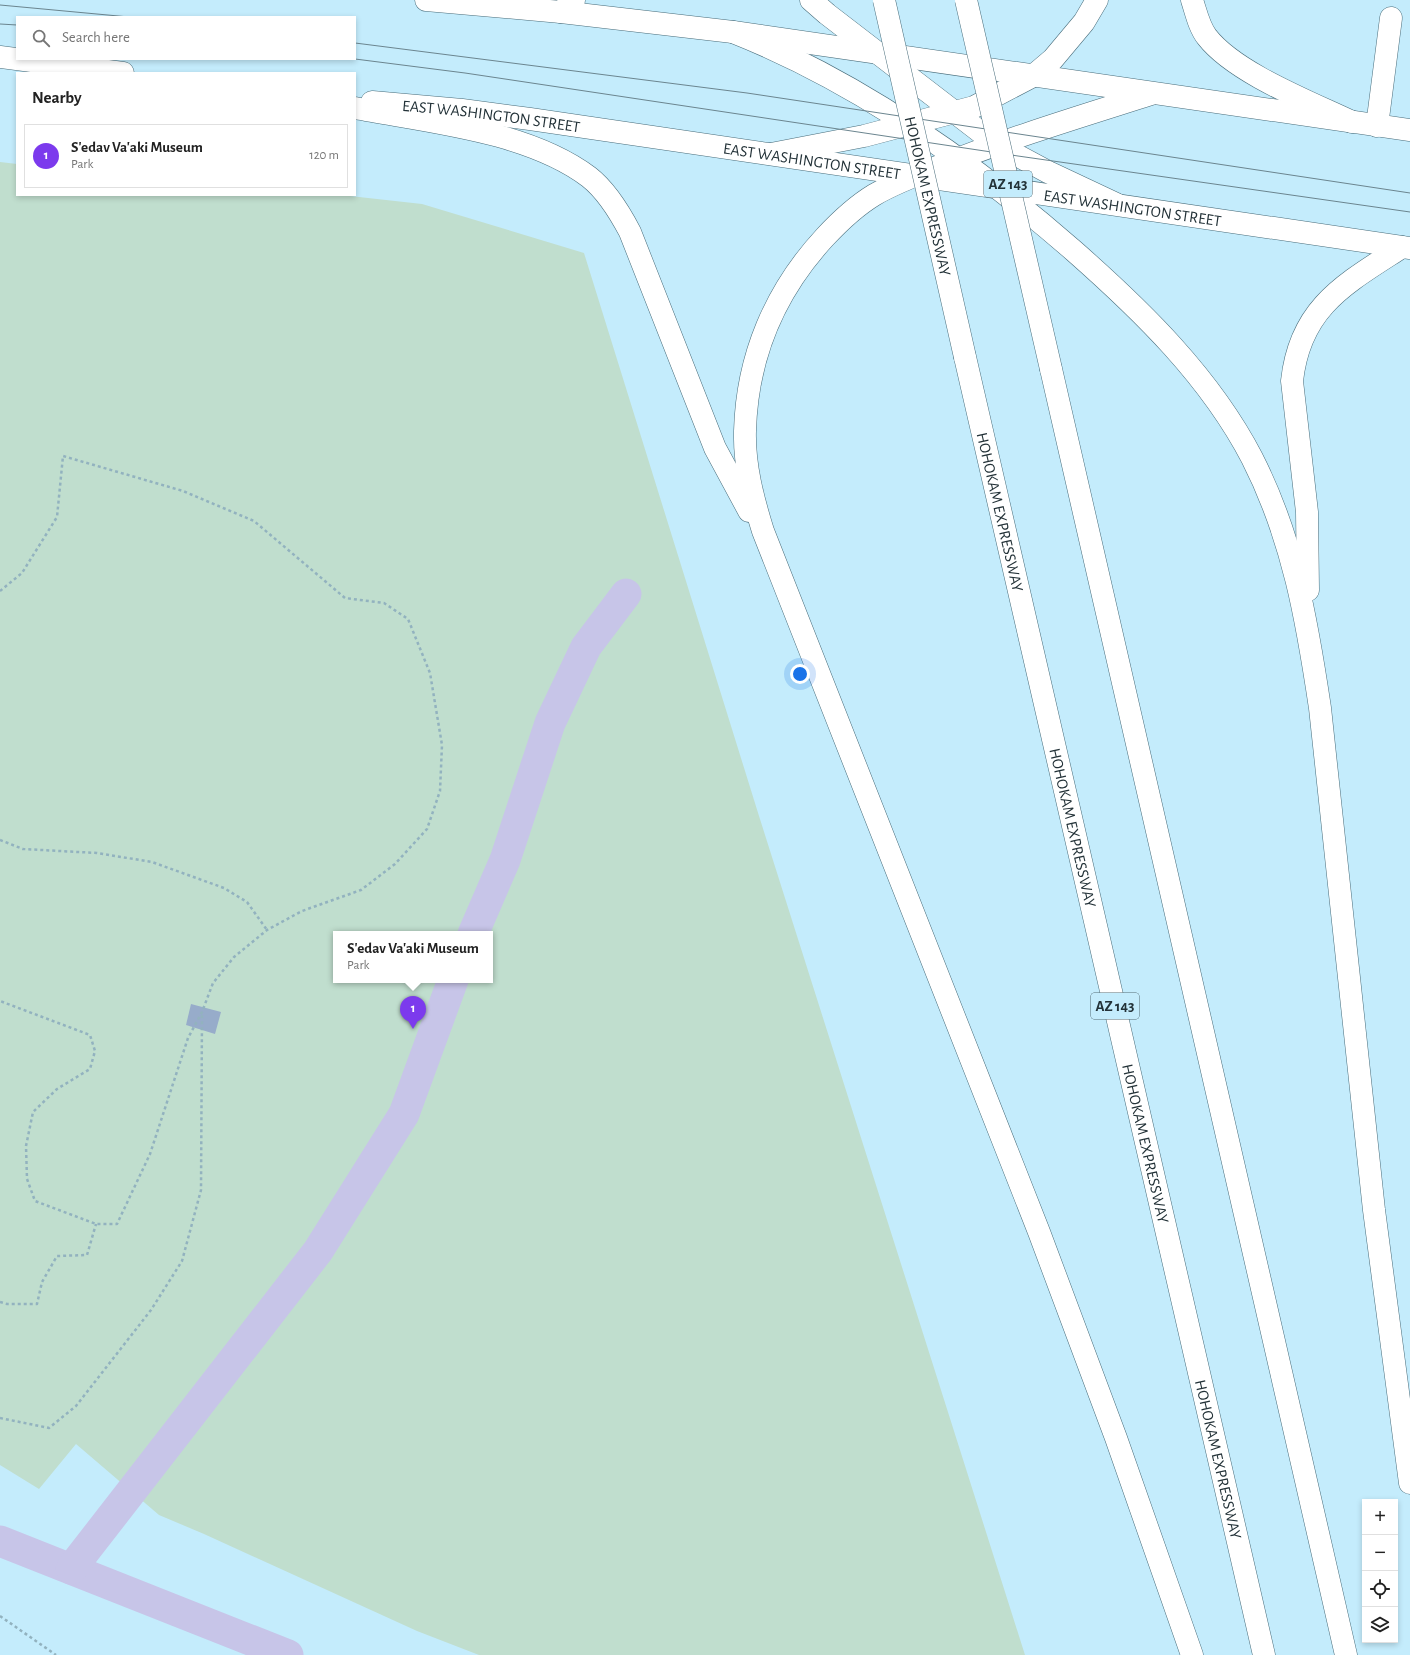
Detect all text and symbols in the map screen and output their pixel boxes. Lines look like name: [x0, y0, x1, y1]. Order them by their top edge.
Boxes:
search box: [16, 16, 356, 60]
icon: search: [30, 27, 52, 49]
text: Search here: [62, 30, 130, 45]
text: Nearby: [32, 89, 82, 106]
street label: EAST WASHINGTON STREET: [401, 98, 581, 135]
street label: HOHOKAM EXPRESSWAY: [902, 115, 953, 278]
text: S'edav Va'aki Museum: [71, 140, 203, 155]
street label: EAST WASHINGTON STREET: [722, 140, 902, 182]
text: 1: [44, 149, 48, 162]
text: 120 m: [309, 149, 339, 162]
text: Park: [71, 158, 93, 171]
road number: AZ 143: [984, 171, 1032, 197]
street label: EAST WASHINGTON STREET: [1043, 187, 1222, 229]
street label: HOHOKAM EXPRESSWAY: [974, 431, 1026, 594]
your location: [790, 664, 810, 684]
street label: HOHOKAM EXPRESSWAY: [1046, 747, 1099, 910]
popup: [333, 931, 493, 983]
text: S'edav Va'aki Museum: [347, 941, 479, 956]
text: Park: [347, 959, 370, 972]
road number: AZ 143: [1091, 993, 1139, 1019]
pin: 1: [400, 996, 426, 1029]
street label: HOHOKAM EXPRESSWAY: [1119, 1062, 1171, 1225]
street label: HOHOKAM EXPRESSWAY: [1192, 1378, 1244, 1541]
map controls: [1362, 1499, 1398, 1643]
button: +: [1362, 1499, 1398, 1535]
button: −: [1362, 1535, 1398, 1571]
button: locate: [1362, 1571, 1398, 1607]
button: layers: [1362, 1607, 1398, 1643]

